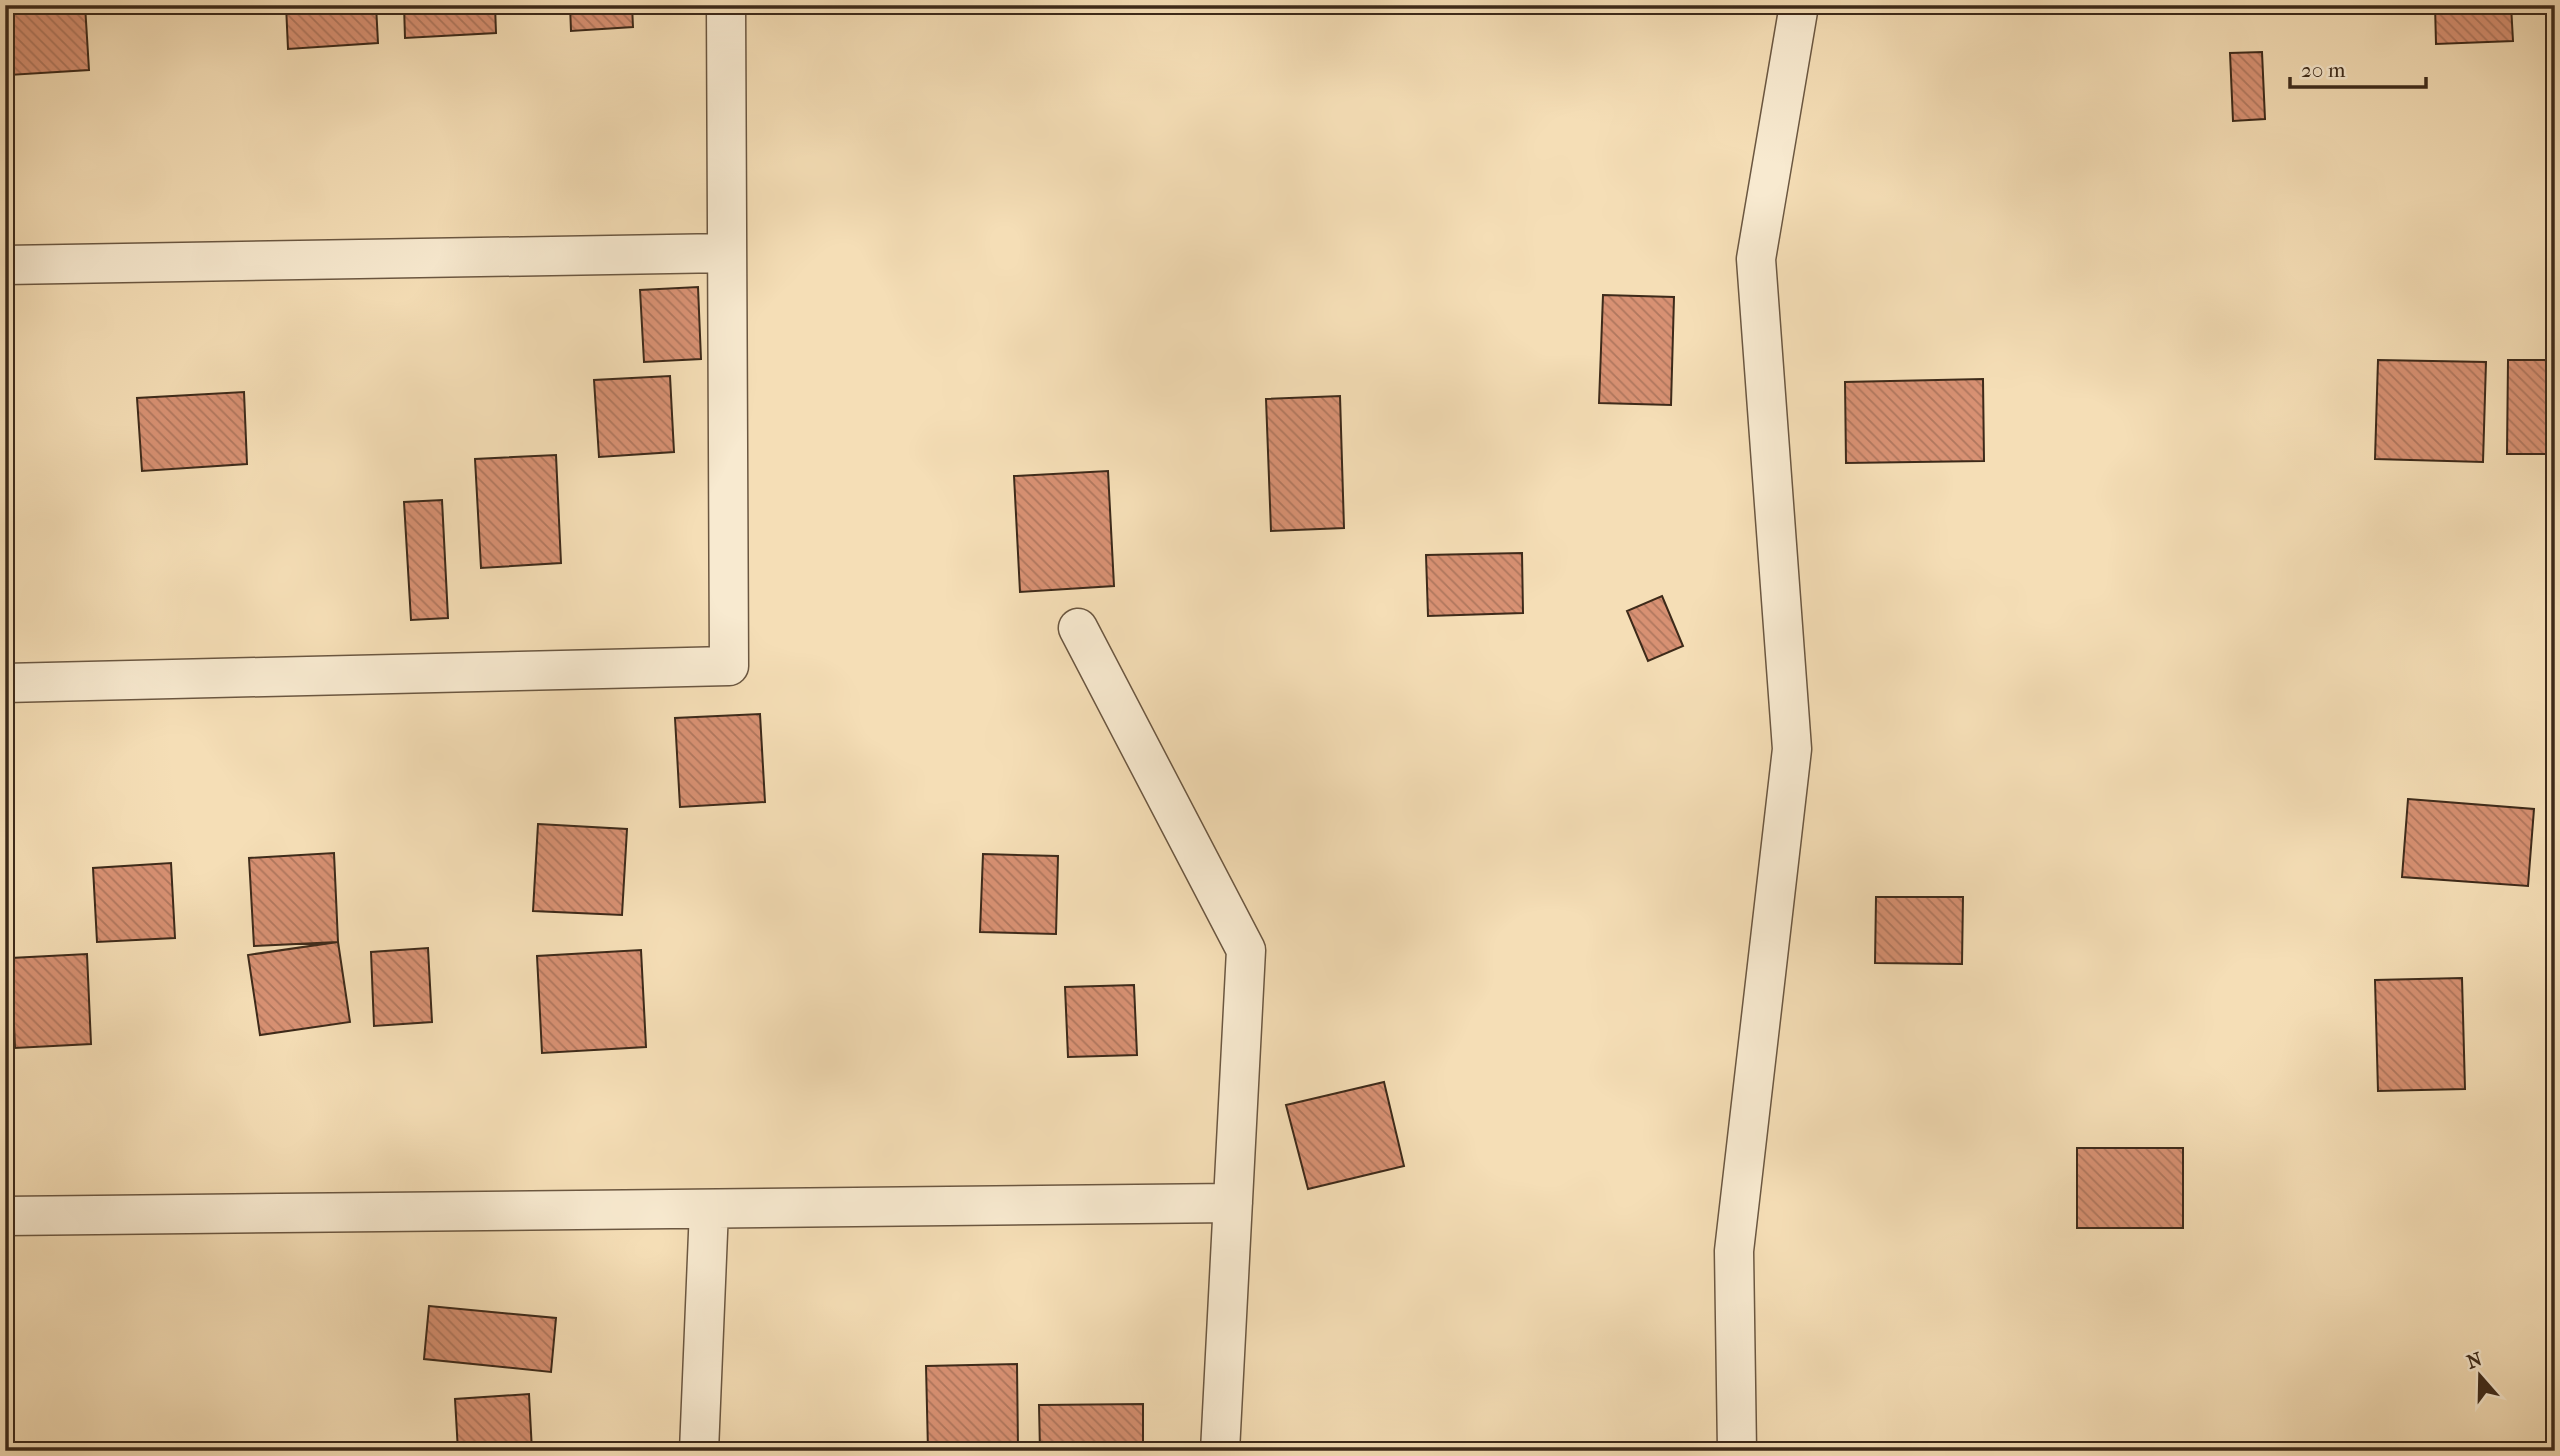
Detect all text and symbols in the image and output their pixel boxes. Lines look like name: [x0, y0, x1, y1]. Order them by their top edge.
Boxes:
scale bar: [2290, 46, 2427, 90]
text: 20 m: [2301, 58, 2346, 82]
north arrow: [2444, 1340, 2514, 1410]
text: N: [2464, 1348, 2486, 1374]

